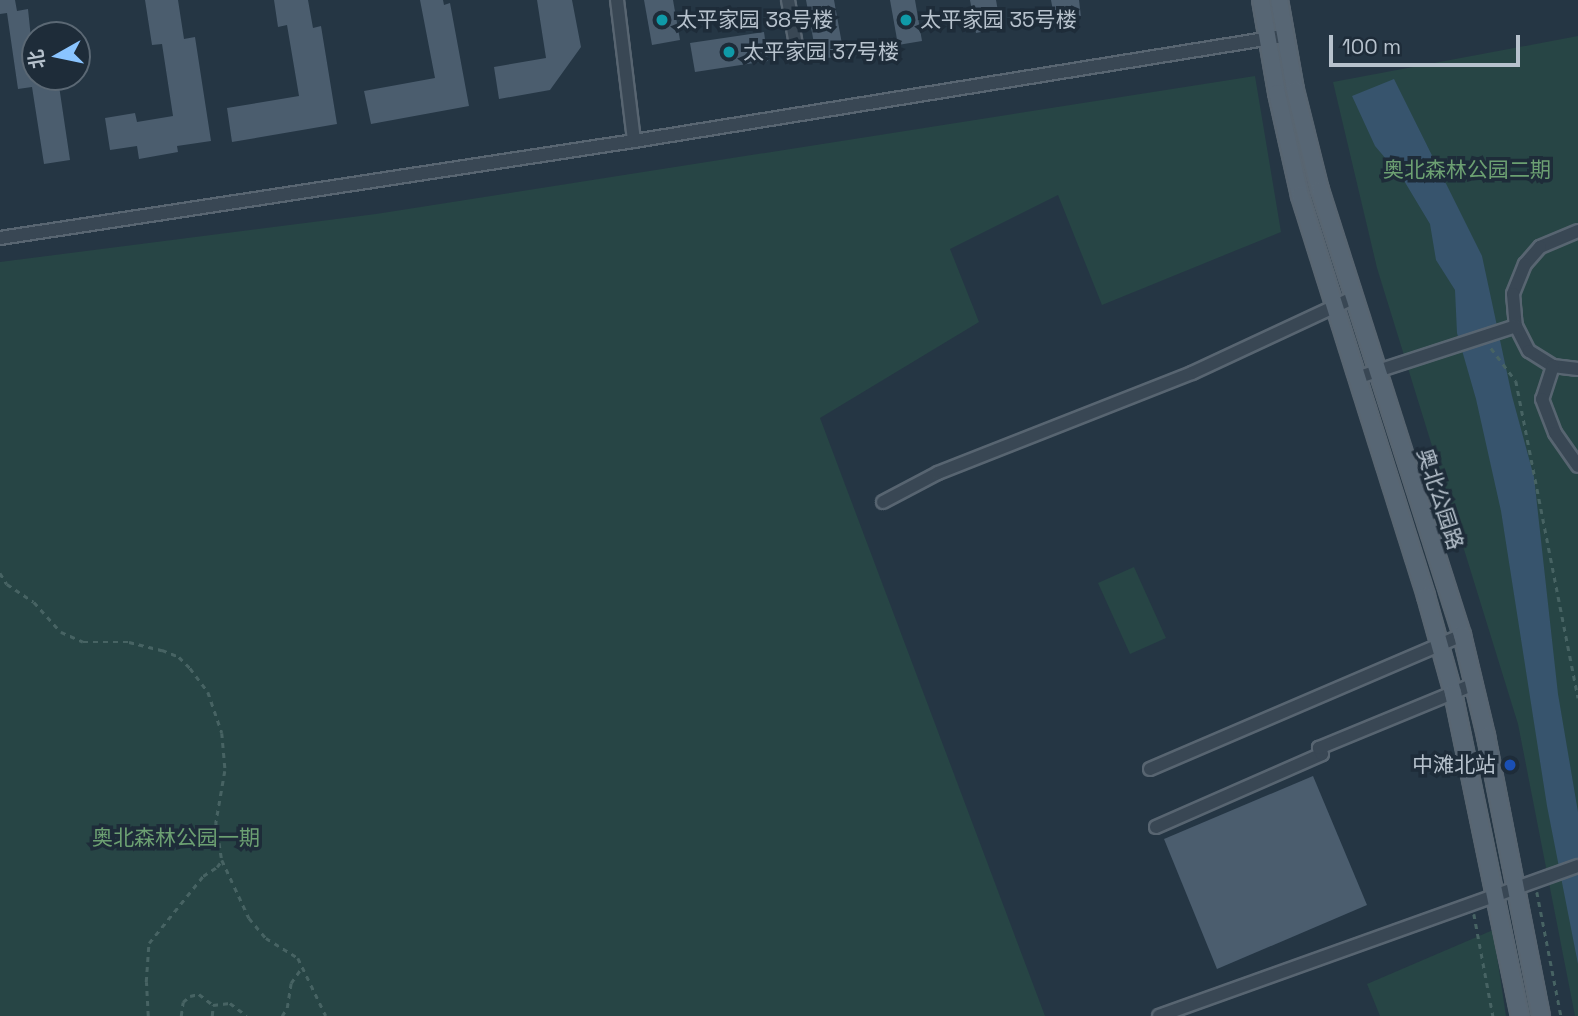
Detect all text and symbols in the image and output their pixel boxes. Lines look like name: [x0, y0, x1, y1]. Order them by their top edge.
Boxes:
place label: 太平家园 38号楼: [676, 7, 833, 33]
place label: 太平家园 35号楼: [920, 7, 1077, 33]
marker: 太平家园 38号楼: [654, 12, 670, 28]
marker: 太平家园 35号楼: [898, 12, 914, 28]
north arrow: [21, 21, 91, 91]
scale bar: [1333, 21, 1524, 65]
text: 100 m: [1342, 33, 1401, 60]
place label: 太平家园 37号楼: [743, 39, 899, 65]
marker: 太平家园 37号楼: [721, 44, 737, 60]
text: 北: [23, 48, 51, 70]
park label: 奥北森林公园二期: [1383, 157, 1551, 183]
street label: 奥北公园路: [1412, 445, 1468, 553]
place label: 中滩北站: [1412, 752, 1496, 778]
marker: 中滩北站: [1502, 757, 1518, 773]
park label: 奥北森林公园一期: [92, 825, 260, 851]

